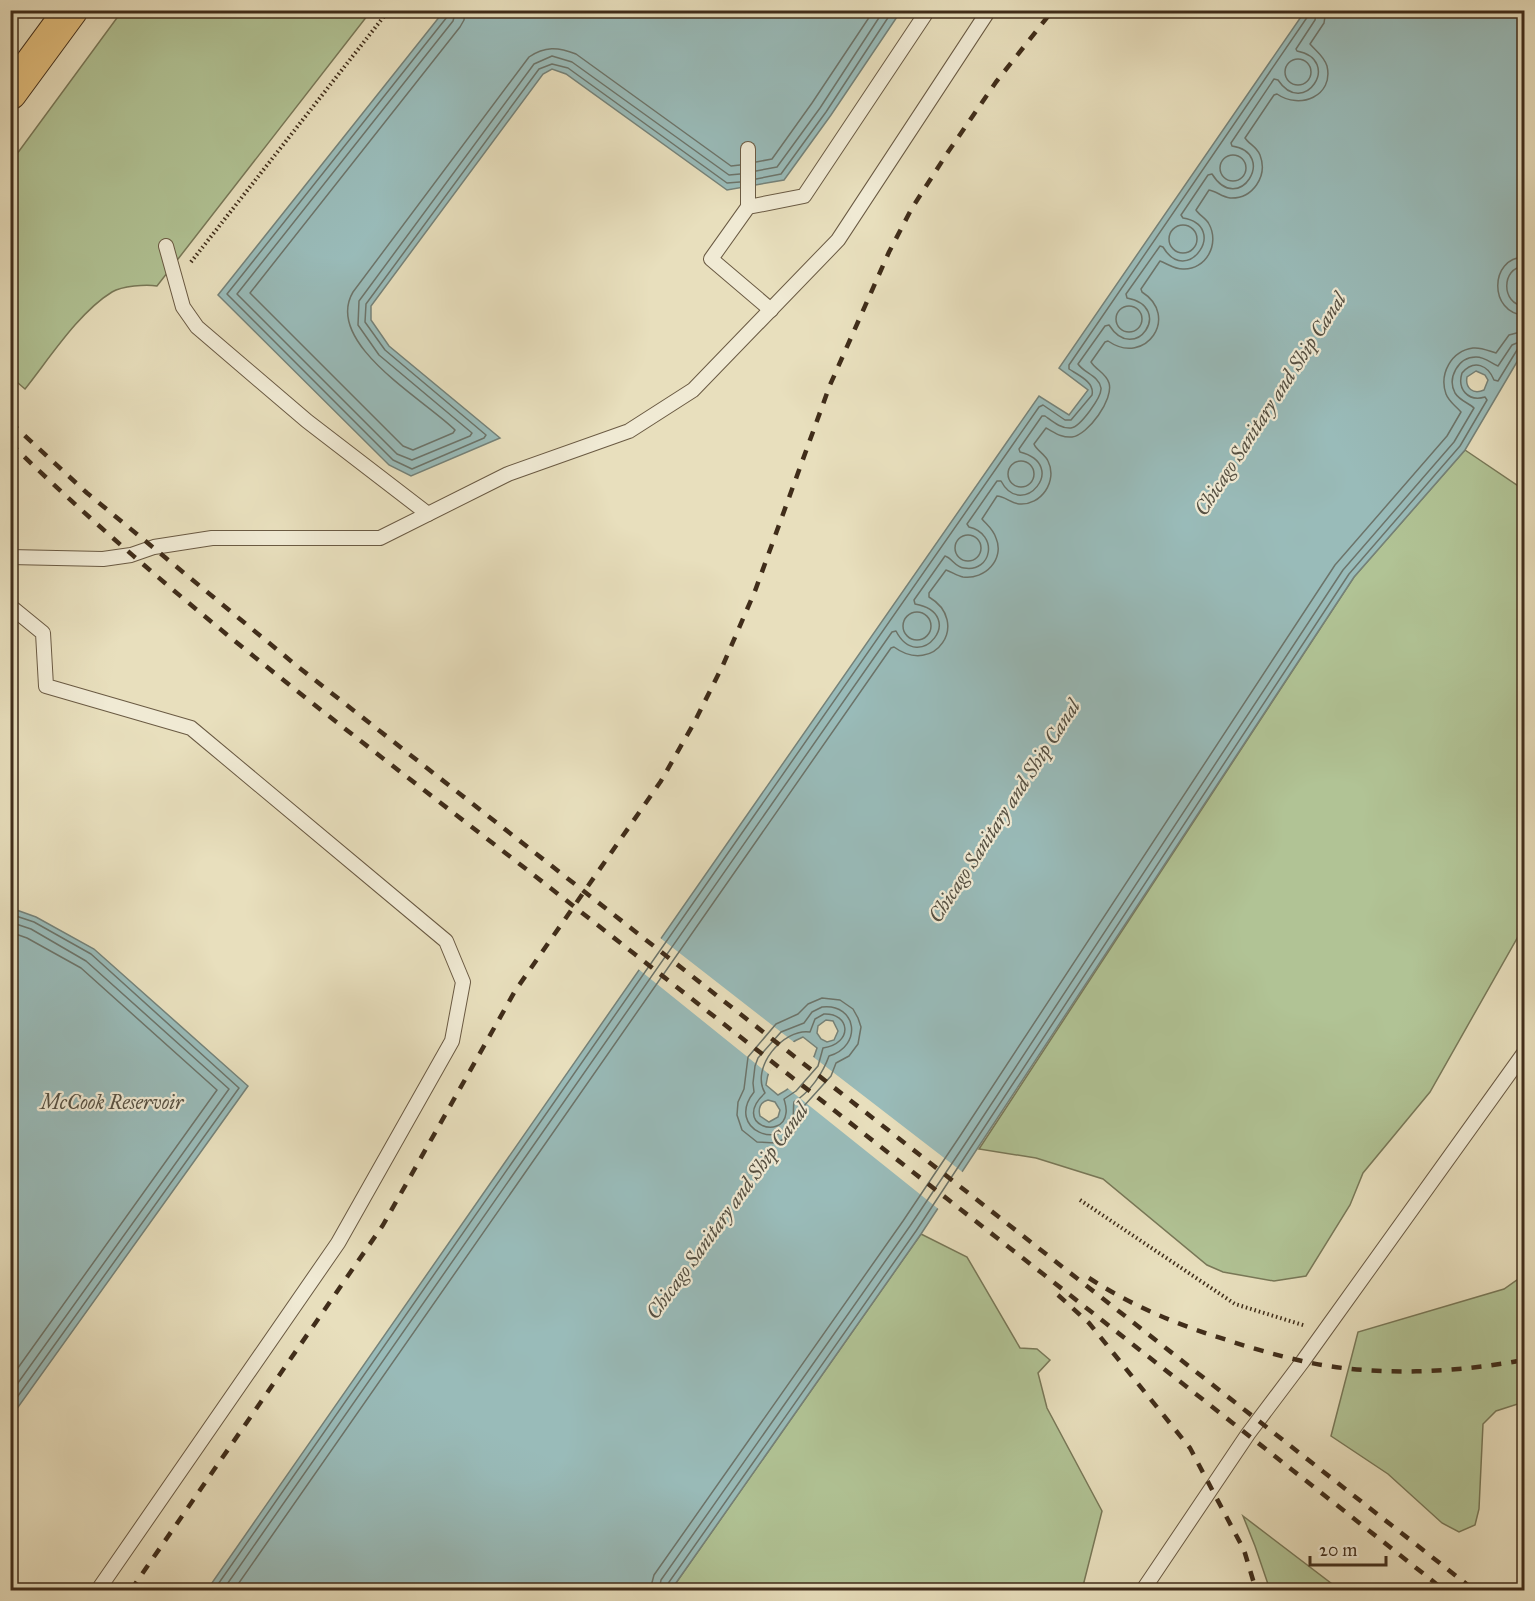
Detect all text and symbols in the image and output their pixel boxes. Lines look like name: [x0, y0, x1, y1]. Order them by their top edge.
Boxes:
water label: Chicago Sanitary and Ship Canal: [1189, 287, 1353, 520]
water label: Chicago Sanitary and Ship Canal: [923, 694, 1087, 927]
water label: McCook Reservoir: [39, 1090, 185, 1114]
water label: Chicago Sanitary and Ship Canal: [641, 1097, 815, 1324]
scale bar: [1310, 1529, 1386, 1567]
text: 20 m: [1319, 1539, 1357, 1561]

